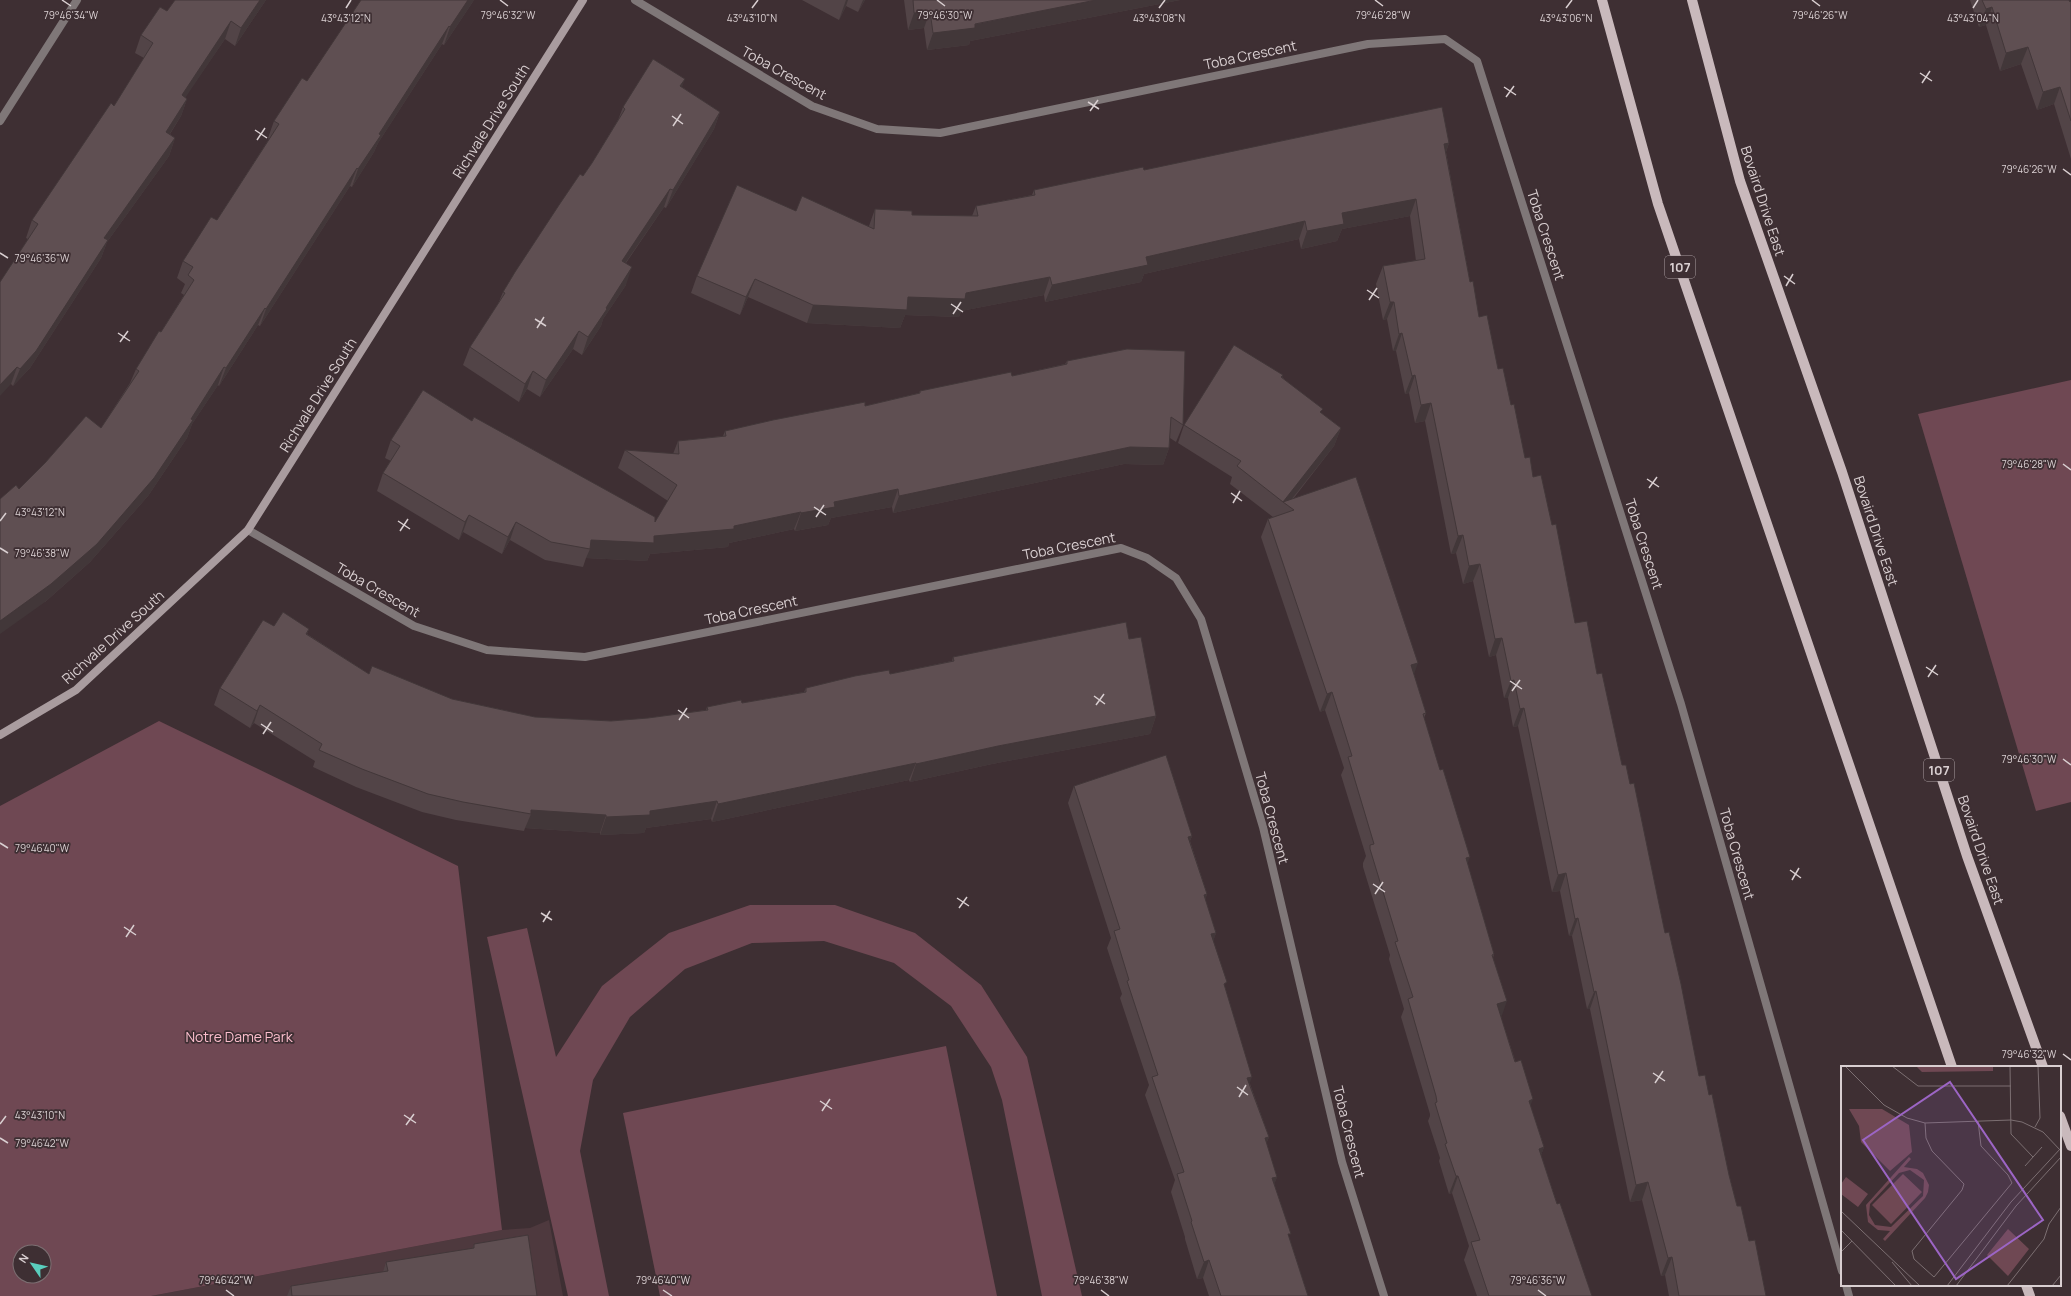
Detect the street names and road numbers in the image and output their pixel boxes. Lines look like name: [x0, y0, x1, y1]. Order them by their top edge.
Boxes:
street label: Toba Crescent: [1202, 35, 1298, 74]
street label: Toba Crescent: [738, 41, 830, 104]
street label: Richvale Drive South: [448, 60, 533, 182]
street label: Bovaird Drive East: [1737, 143, 1790, 259]
street label: Toba Crescent: [1523, 187, 1570, 283]
road number: 107: [1665, 256, 1695, 278]
street label: Richvale Drive South: [275, 334, 360, 456]
street label: Bovaird Drive East: [1850, 473, 1903, 589]
street label: Toba Crescent: [1621, 496, 1668, 592]
street label: Toba Crescent: [1021, 527, 1117, 564]
street label: Toba Crescent: [333, 558, 424, 622]
street label: Richvale Drive South: [57, 586, 168, 688]
street label: Toba Crescent: [703, 590, 799, 629]
road number: 107: [1924, 759, 1954, 781]
street label: Toba Crescent: [1251, 770, 1294, 866]
street label: Bovaird Drive East: [1954, 793, 2009, 907]
street label: Toba Crescent: [1715, 806, 1760, 902]
street label: Toba Crescent: [1329, 1084, 1370, 1180]

